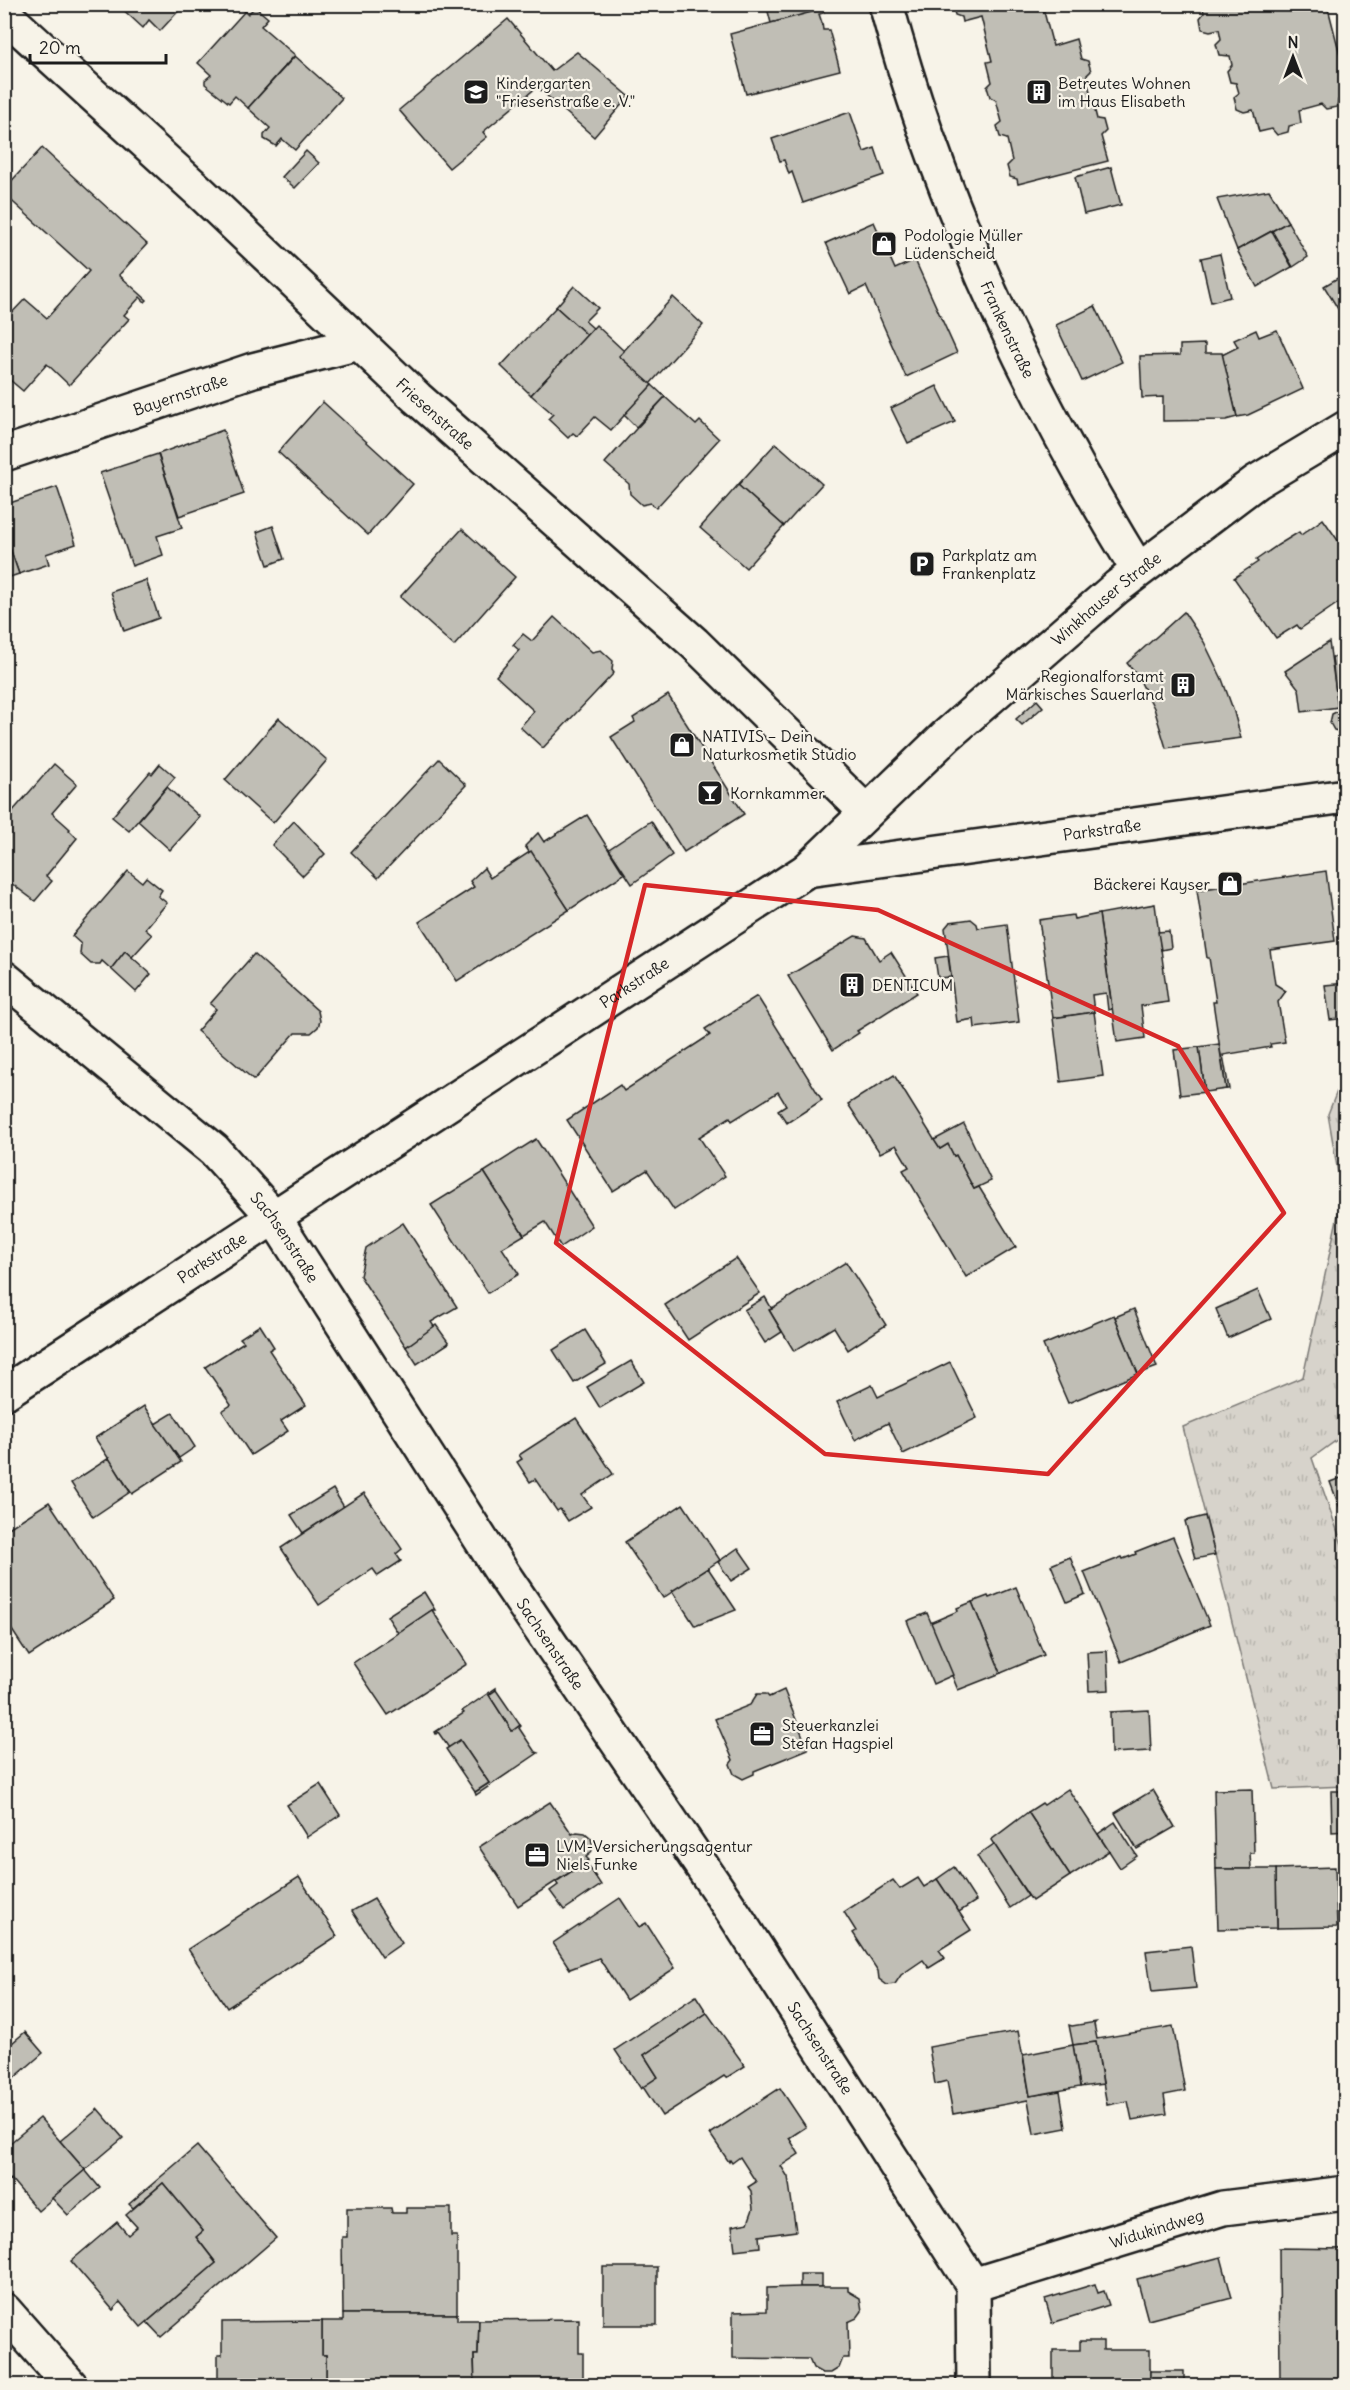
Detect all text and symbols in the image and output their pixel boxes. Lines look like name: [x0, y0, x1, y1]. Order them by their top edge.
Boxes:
scale bar: [30, 27, 166, 65]
north arrow: [1263, 27, 1323, 87]
text: N: [1287, 32, 1299, 52]
text: 20 m: [39, 36, 81, 59]
place label: Kindergarten "Friesenstraße e. V.": [496, 73, 635, 111]
place label: Betreutes Wohnen im Haus Elisabeth: [1058, 73, 1191, 111]
school or university icon: Kindergarten "Friesenstraße e. V.": [461, 77, 491, 107]
building icon: Betreutes Wohnen im Haus Elisabeth: [1024, 77, 1054, 107]
place label: Podologie Müller Lüdenscheid: [904, 225, 1023, 263]
shop icon: Podologie Müller Lüdenscheid: [869, 229, 899, 259]
street label: Frankenstraße: [976, 278, 1039, 381]
street label: Bayernstraße: [130, 369, 230, 420]
street label: Friesenstraße: [392, 374, 478, 454]
place label: Parkplatz am Frankenplatz: [942, 545, 1037, 583]
street label: Winkhauser Straße: [1047, 547, 1165, 650]
parking icon: Parkplatz am Frankenplatz: [907, 549, 937, 579]
place label: Regionalforstamt Märkisches Sauerland: [1006, 666, 1165, 704]
building icon: Regionalforstamt Märkisches Sauerland: [1168, 670, 1198, 700]
place label: NATIVIS – Dein Naturkosmetik Studio: [702, 726, 857, 764]
shop icon: NATIVIS – Dein Naturkosmetik Studio: [667, 730, 697, 760]
bar icon: Kornkammer: [695, 778, 725, 808]
place label: Kornkammer: [730, 783, 825, 803]
street label: Parkstraße: [1062, 814, 1142, 845]
shop icon: Bäckerei Kayser: [1215, 869, 1245, 899]
place label: Bäckerei Kayser: [1093, 874, 1210, 894]
street label: Parkstraße: [596, 953, 673, 1012]
building icon: DENTICUM: [837, 970, 867, 1000]
place label: DENTICUM: [872, 975, 953, 995]
street label: Sachsenstraße: [246, 1188, 323, 1286]
street label: Parkstraße: [173, 1228, 250, 1287]
street label: Sachsenstraße: [512, 1594, 589, 1693]
place label: Steuerkanzlei Stefan Hagspiel: [782, 1715, 893, 1753]
office icon: Steuerkanzlei Stefan Hagspiel: [747, 1719, 777, 1749]
place label: LVM-Versicherungsagentur Niels Funke: [556, 1836, 753, 1874]
office icon: LVM-Versicherungsagentur Niels Funke: [522, 1840, 552, 1870]
street label: Sachsenstraße: [783, 1998, 858, 2098]
street label: Widukindweg: [1107, 2205, 1206, 2252]

